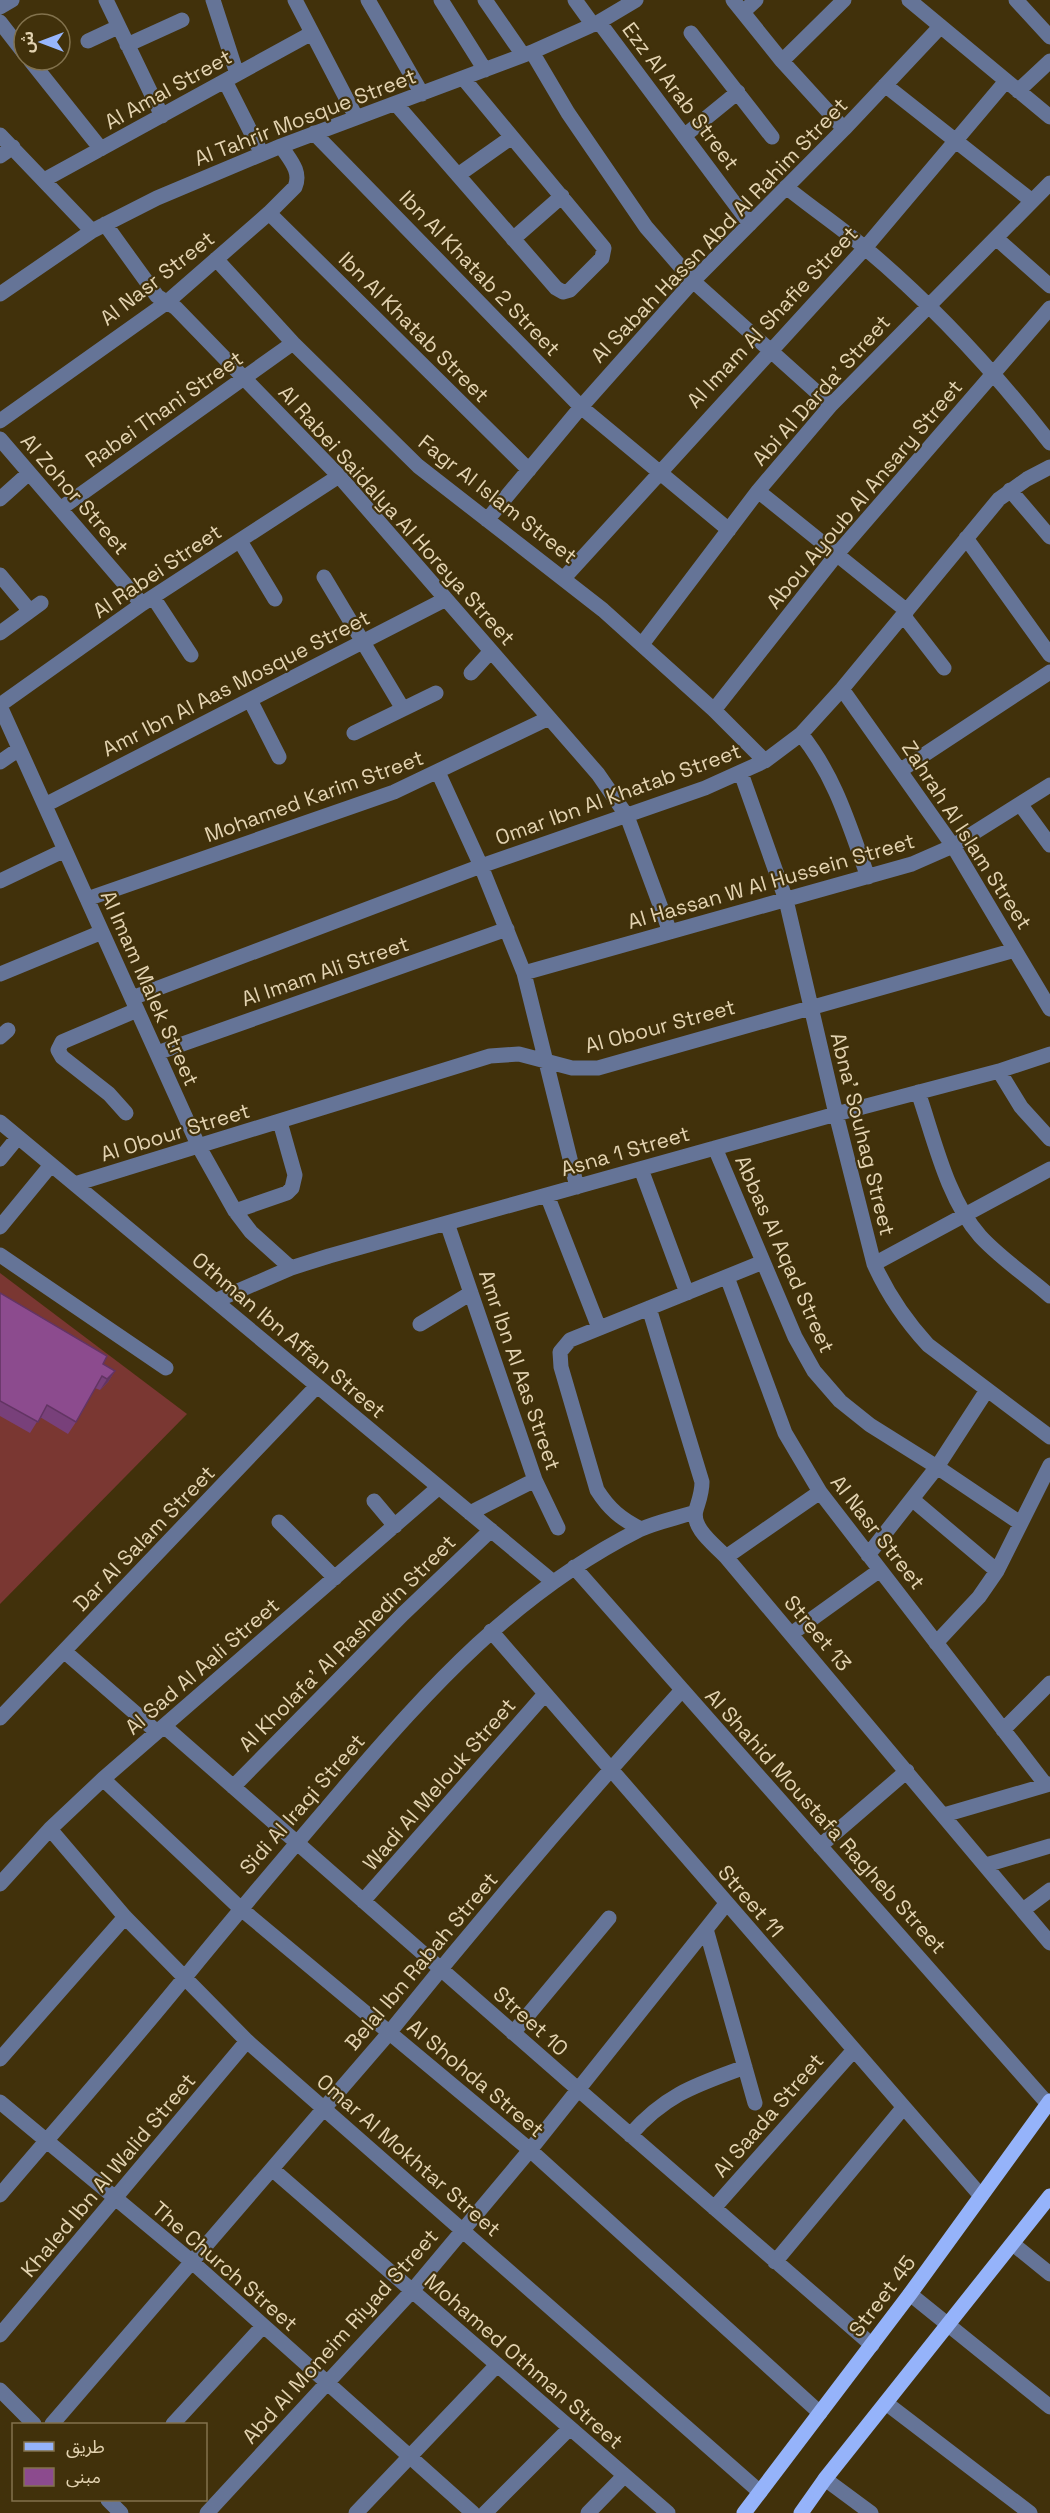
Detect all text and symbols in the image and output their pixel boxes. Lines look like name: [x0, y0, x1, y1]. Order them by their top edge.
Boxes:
north arrow: [12, 12, 72, 72]
street label: Ezz Al Arab Street: [617, 17, 745, 175]
text: ش: [17, 31, 38, 53]
street label: Al Amal Street: [100, 43, 236, 135]
street label: Al Tahrir Mosque Street: [190, 62, 420, 172]
street label: Al Sabah Hassn Abd Al Rahim Street: [585, 92, 853, 368]
street label: Ibn Al Khatab 2 Street: [394, 184, 566, 362]
street label: Al Imam Al Shafie Street: [681, 220, 863, 414]
street label: Al Nasr Street: [94, 225, 220, 331]
street label: Ibn Al Khatab Street: [333, 246, 495, 408]
street label: Abi Al Darda' Street: [746, 309, 896, 471]
street label: Rabei Thani Street: [80, 345, 248, 473]
street label: Abou Ayoub Al Ansary Street: [760, 374, 968, 614]
street label: Al Rabei Saidalya Al Horeya Street: [273, 379, 521, 651]
street label: Al Zohor Street: [15, 428, 135, 560]
street label: Fagr Al Islam Street: [413, 429, 583, 569]
street label: Al Rabei Street: [87, 518, 227, 624]
street label: Amr Ibn Al Aas Mosque Street: [98, 604, 374, 762]
street label: Zahrah Al Islam Street: [896, 736, 1038, 934]
street label: Omar Ibn Al Khatab Street: [491, 737, 745, 851]
street label: Mohamed Karim Street: [201, 744, 427, 848]
street label: Al Hassan W Al Hussein Street: [624, 827, 918, 935]
street label: Al Imam Malek Street: [95, 886, 205, 1090]
street label: Al Imam Ali Street: [238, 930, 412, 1012]
street label: Al Obour Street: [582, 993, 738, 1059]
street label: Abna' Souhag Street: [825, 1030, 901, 1238]
street label: Al Obour Street: [97, 1096, 253, 1168]
street label: Asna 1 Street: [557, 1120, 693, 1182]
street label: Abbas Al Aqad Street: [729, 1151, 841, 1357]
street label: Othman Ibn Affan Street: [187, 1246, 391, 1424]
street label: Amr Ibn Al Aas Street: [473, 1266, 567, 1474]
street label: Dar Al Salam Street: [67, 1459, 221, 1617]
street label: Al Nasr Street: [825, 1469, 931, 1595]
street label: Al Kholafa' Al Rashedin Street: [233, 1529, 461, 1757]
street label: Street 13: [778, 1589, 858, 1677]
street label: Al Sad Al Aali Street: [119, 1592, 285, 1740]
street label: Al Shahid Moustafa Ragheb Street: [700, 1683, 952, 1959]
street label: Wadi Al Melouk Street: [357, 1692, 521, 1876]
street label: Sidi Al Iraqi Street: [233, 1728, 371, 1880]
street label: Street 11: [712, 1859, 790, 1943]
street label: Belal Ibn Rabah Street: [339, 1866, 503, 2056]
street label: Street 10: [488, 1980, 574, 2062]
street label: Al Shohda Street: [402, 2013, 550, 2143]
street label: Al Saada Street: [707, 2047, 829, 2183]
street label: Khaled Ibn Al Walid Street: [15, 2067, 201, 2283]
street label: Omar Al Mokhtar Street: [311, 2068, 507, 2242]
street label: The Church Street: [146, 2195, 304, 2337]
street label: Abd Al Moneim Riyad Street: [236, 2223, 444, 2449]
street label: Street 45: [843, 2250, 921, 2342]
street label: Mohamed Othman Street: [419, 2267, 629, 2455]
legend: [12, 2423, 207, 2501]
text: طريق: [66, 2435, 105, 2458]
text: مبنى: [66, 2465, 101, 2488]

